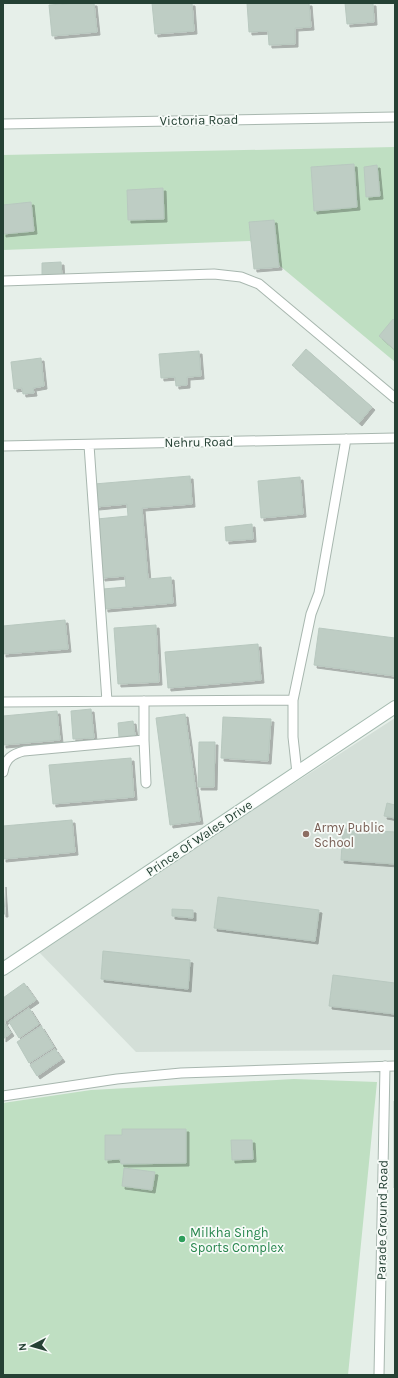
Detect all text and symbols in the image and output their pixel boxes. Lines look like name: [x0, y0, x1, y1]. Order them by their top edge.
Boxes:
street label: Victoria Road: [160, 112, 238, 128]
street label: Nehru Road: [164, 434, 234, 450]
street label: Prince Of Wales Drive: [143, 797, 255, 879]
place label: Army Public School: [314, 820, 384, 850]
marker: Army Public School: [301, 829, 311, 839]
street label: Parade Ground Road: [373, 1160, 391, 1280]
place label: Milkha Singh Sports Complex: [190, 1225, 284, 1255]
marker: Milkha Singh Sports Complex: [177, 1234, 187, 1244]
north arrow: [12, 1326, 52, 1366]
text: N: [16, 1342, 29, 1352]

